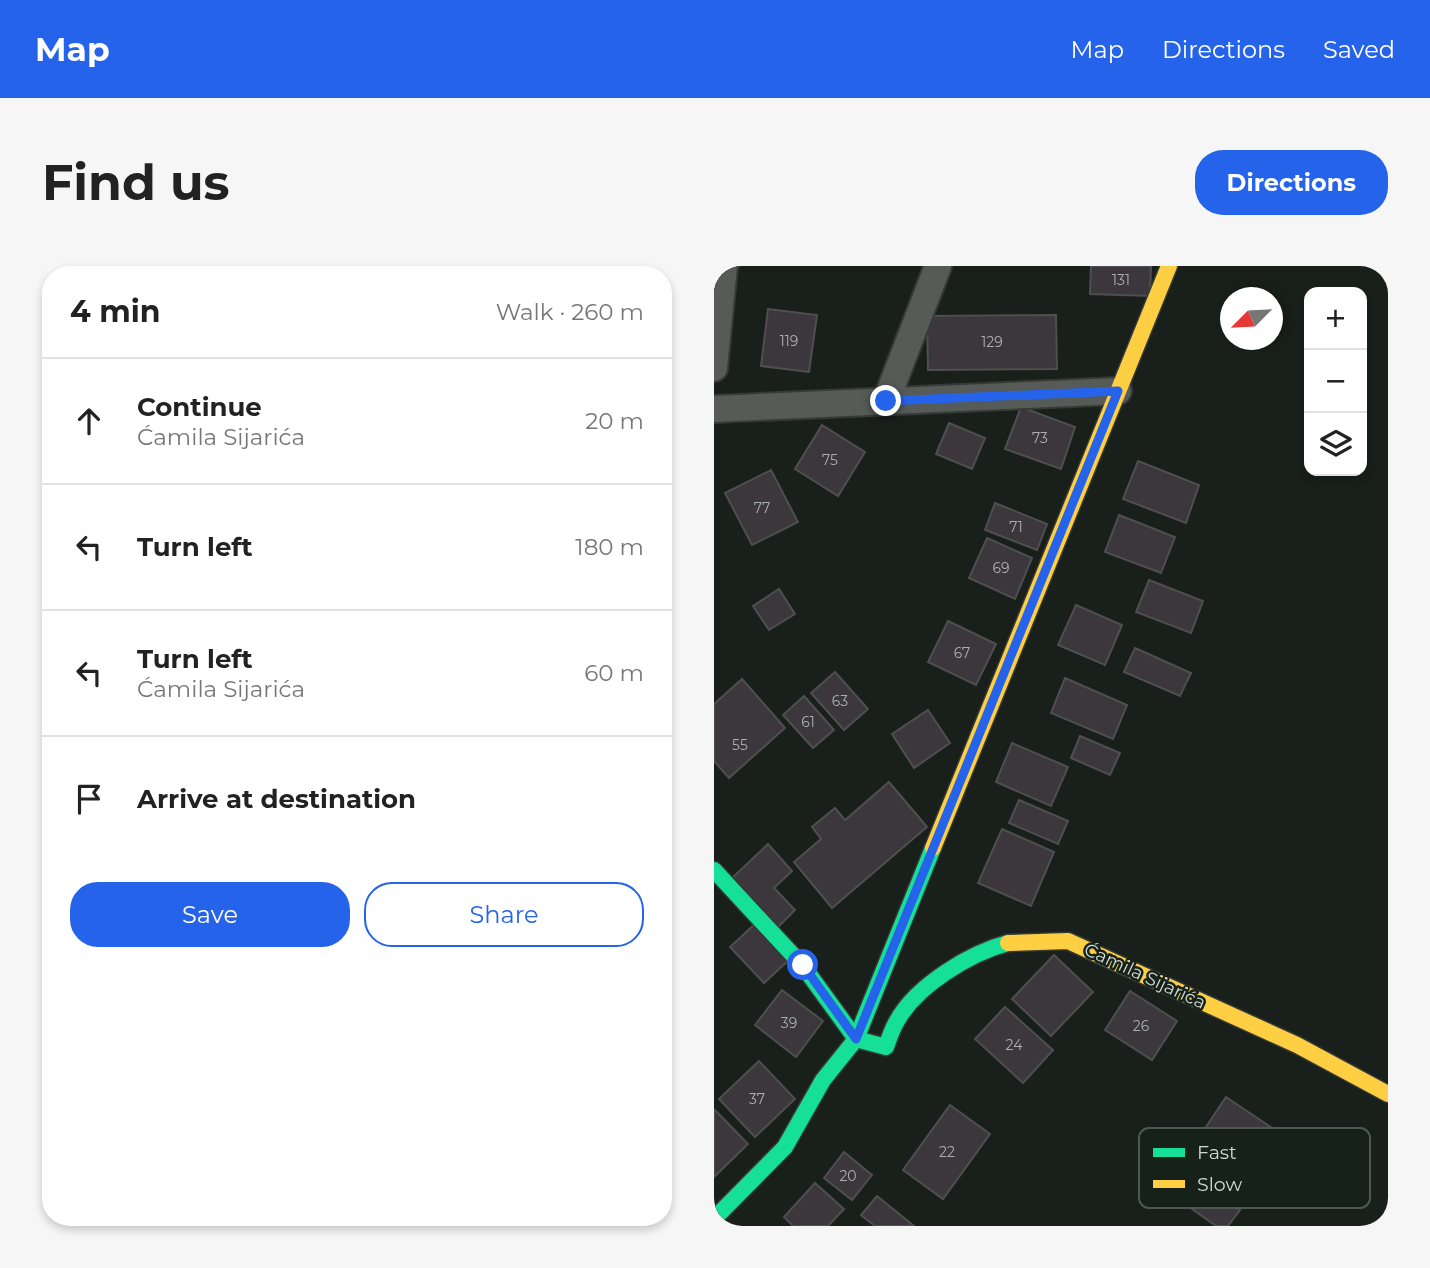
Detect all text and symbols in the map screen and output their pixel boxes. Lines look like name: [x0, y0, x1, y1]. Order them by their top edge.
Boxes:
text: Map: [35, 29, 110, 69]
text: Map: [1071, 35, 1124, 64]
text: Directions: [1162, 35, 1285, 64]
text: Saved: [1323, 35, 1395, 64]
button: Directions: [1195, 150, 1388, 215]
text: Find us: [42, 153, 230, 212]
house number: 131: [1112, 271, 1130, 289]
north arrow: [1220, 287, 1283, 350]
map controls: [1304, 287, 1367, 476]
button: +: [1304, 287, 1367, 350]
text: 4 min: [70, 293, 160, 330]
text: Walk · 260 m: [496, 298, 644, 326]
house number: 119: [780, 332, 798, 350]
house number: 129: [981, 333, 1003, 351]
button: −: [1304, 350, 1367, 413]
route end: [870, 385, 901, 416]
text: Continue: [137, 391, 262, 423]
icon: ahead: [70, 402, 108, 440]
text: 20 m: [585, 407, 644, 435]
button: layers: [1304, 413, 1367, 476]
text: Ćamila Sijarića: [137, 423, 305, 451]
house number: 73: [1032, 429, 1048, 447]
house number: 75: [822, 451, 838, 469]
house number: 77: [754, 499, 770, 517]
house number: 71: [1009, 518, 1023, 536]
icon: left: [70, 528, 108, 566]
text: Turn left: [137, 531, 253, 563]
text: 180 m: [575, 533, 644, 561]
house number: 69: [992, 559, 1010, 577]
text: Turn left: [137, 643, 253, 675]
house number: 67: [954, 644, 970, 662]
icon: left: [70, 654, 108, 692]
text: 60 m: [584, 659, 644, 687]
text: Ćamila Sijarića: [137, 675, 305, 703]
house number: 63: [832, 692, 848, 710]
house number: 61: [801, 713, 815, 731]
house number: 55: [732, 736, 748, 754]
icon: arrive: [70, 780, 108, 818]
text: Arrive at destination: [137, 783, 416, 815]
button: Save: [70, 882, 350, 947]
button: Share: [364, 882, 644, 947]
street label: Ćamila Sijarića: [1081, 938, 1209, 1014]
route start: [787, 949, 818, 980]
house number: 39: [781, 1014, 797, 1032]
house number: 26: [1133, 1017, 1150, 1035]
house number: 24: [1006, 1036, 1023, 1054]
house number: 37: [749, 1090, 765, 1108]
legend: [1139, 1128, 1370, 1208]
text: Fast: [1197, 1141, 1237, 1164]
house number: 22: [939, 1143, 955, 1161]
house number: 20: [839, 1167, 857, 1185]
text: Slow: [1197, 1173, 1242, 1196]

